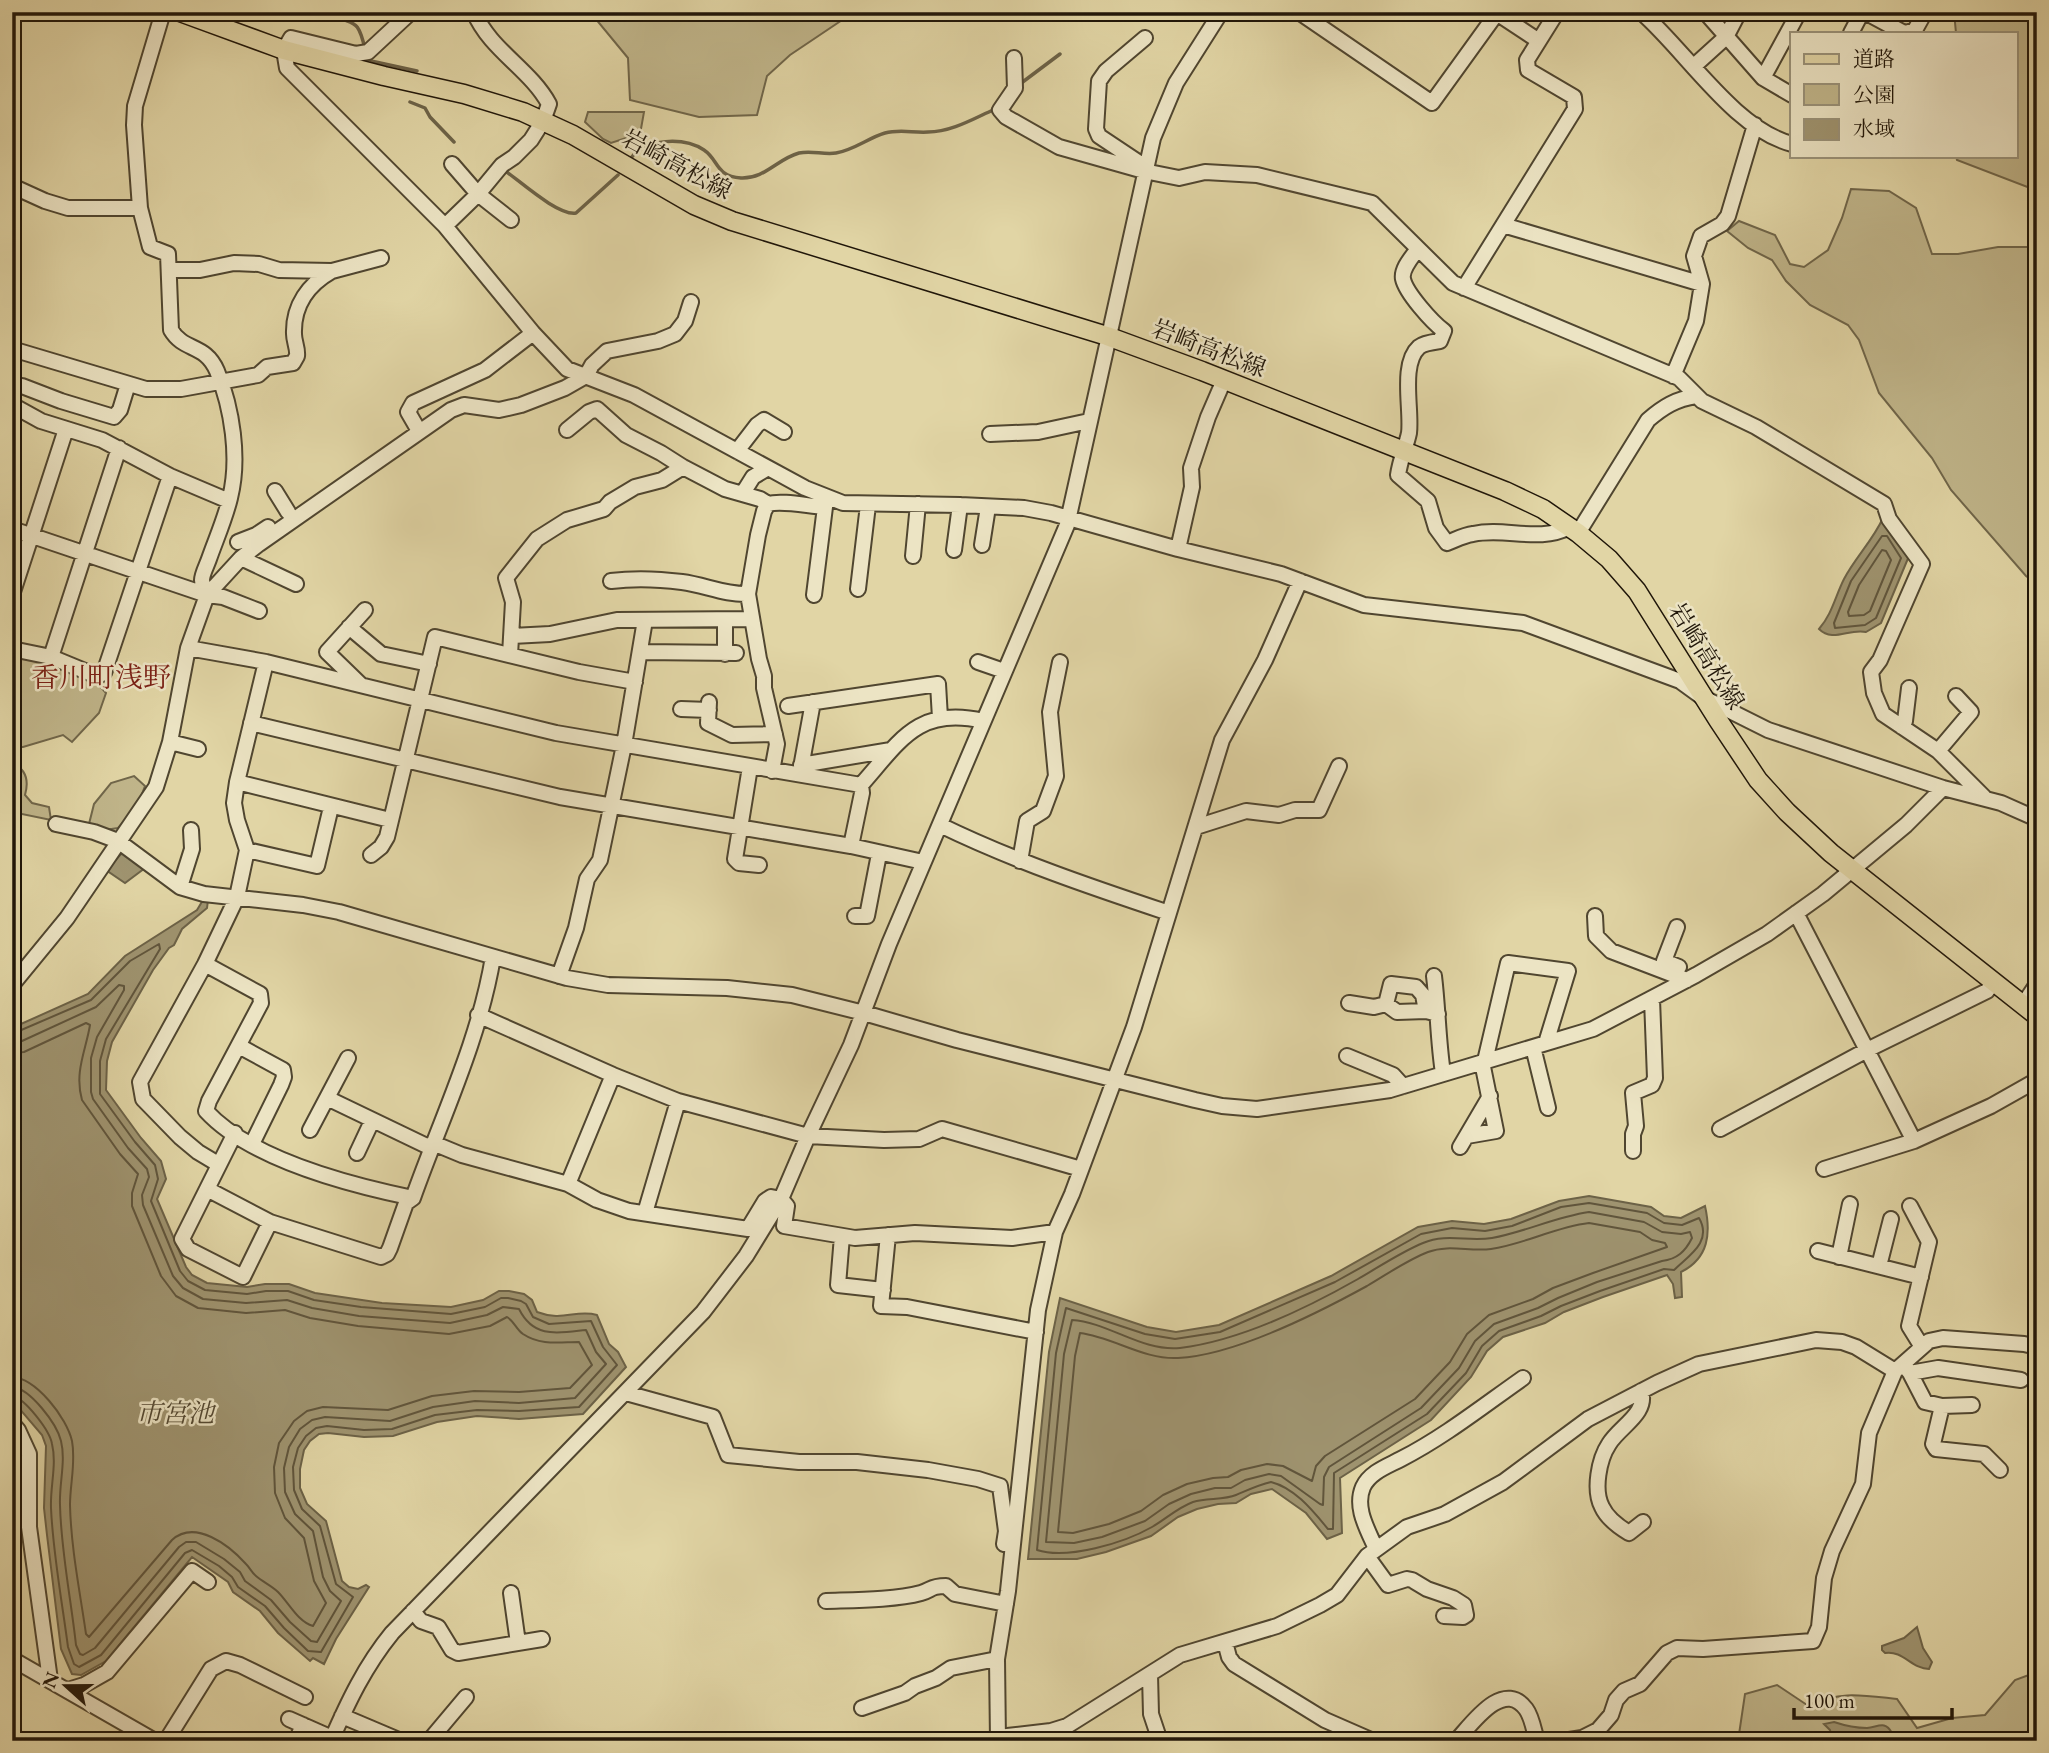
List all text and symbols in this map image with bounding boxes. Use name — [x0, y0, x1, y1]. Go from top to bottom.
legend — [1790, 32, 2018, 158]
text: 道路 — [1853, 45, 1895, 72]
text: 公園 — [1853, 81, 1895, 108]
text: 水域 — [1853, 115, 1895, 142]
street label: 岩崎高松線 — [617, 122, 737, 206]
street label: 岩崎高松線 — [1147, 312, 1271, 384]
street label: 岩崎高松線 — [1662, 597, 1752, 715]
district label: 香川町浅野 — [31, 659, 171, 695]
water label: 市宮池 — [136, 1396, 217, 1430]
north arrow — [32, 1652, 102, 1722]
text: N — [36, 1668, 65, 1692]
scale bar — [1794, 1676, 1951, 1720]
text: 100 m — [1804, 1687, 1855, 1714]

